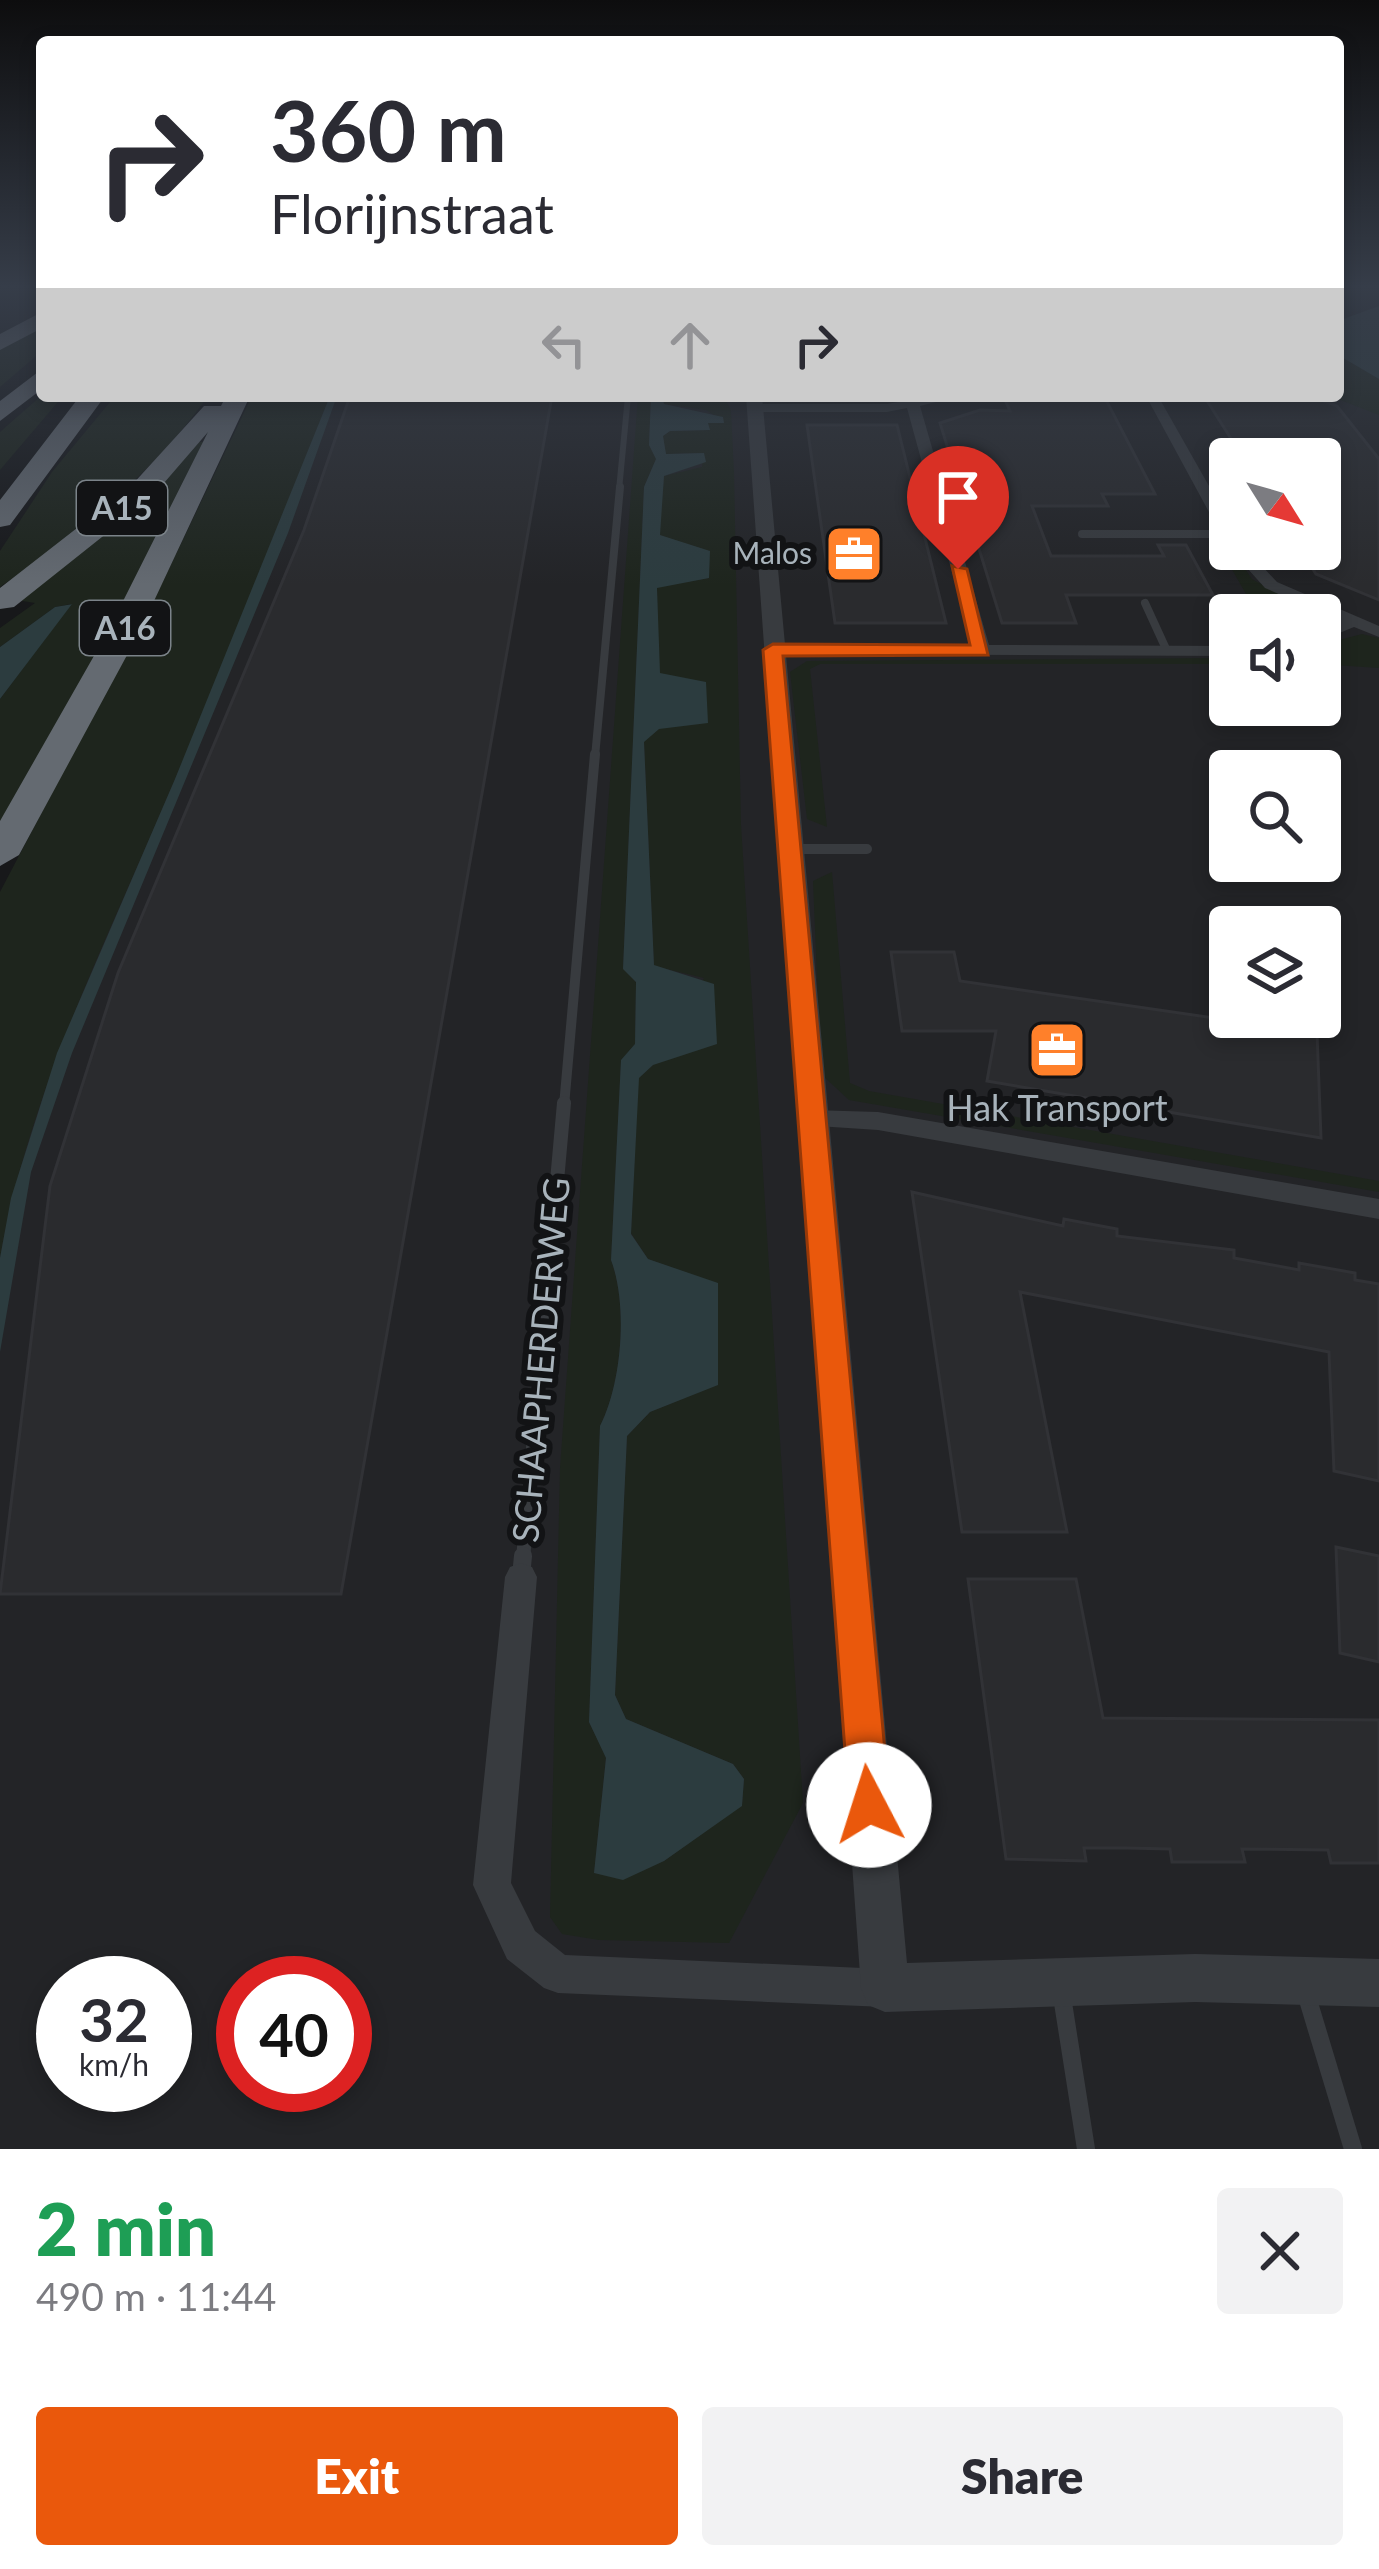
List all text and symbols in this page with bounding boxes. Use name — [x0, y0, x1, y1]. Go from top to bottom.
text: 360 m — [270, 79, 507, 180]
icon: right — [72, 84, 228, 240]
text: Florijnstraat — [270, 181, 554, 246]
icon: left — [531, 312, 597, 378]
icon: ahead — [657, 312, 723, 378]
icon: right — [783, 312, 849, 378]
north arrow — [1209, 438, 1341, 570]
map controls — [1209, 438, 1341, 1038]
pin — [907, 446, 1009, 569]
icon: arrive — [925, 464, 991, 530]
road number: A15 — [77, 481, 167, 535]
office icon: Malos — [823, 523, 885, 585]
place label: Malos — [733, 534, 812, 570]
button: sound — [1209, 594, 1341, 726]
road number: A16 — [80, 601, 170, 655]
button: search — [1209, 750, 1341, 882]
button: layers — [1209, 906, 1341, 1038]
office icon: Hak Transport — [1026, 1019, 1088, 1081]
place label: Hak Transport — [946, 1085, 1168, 1129]
street label: SCHAAPHERDERWEG — [502, 1175, 578, 1544]
position arrow — [806, 1742, 932, 1868]
speed limit sign: 40 — [216, 1956, 372, 2112]
text: 32 — [79, 1983, 149, 2055]
text: km/h — [79, 2046, 149, 2082]
text: 2 min — [36, 2185, 216, 2271]
button: close — [1217, 2188, 1343, 2314]
text: 490 m · 11:44 — [36, 2273, 276, 2319]
button: Exit — [36, 2407, 678, 2545]
button: Share — [702, 2407, 1343, 2545]

